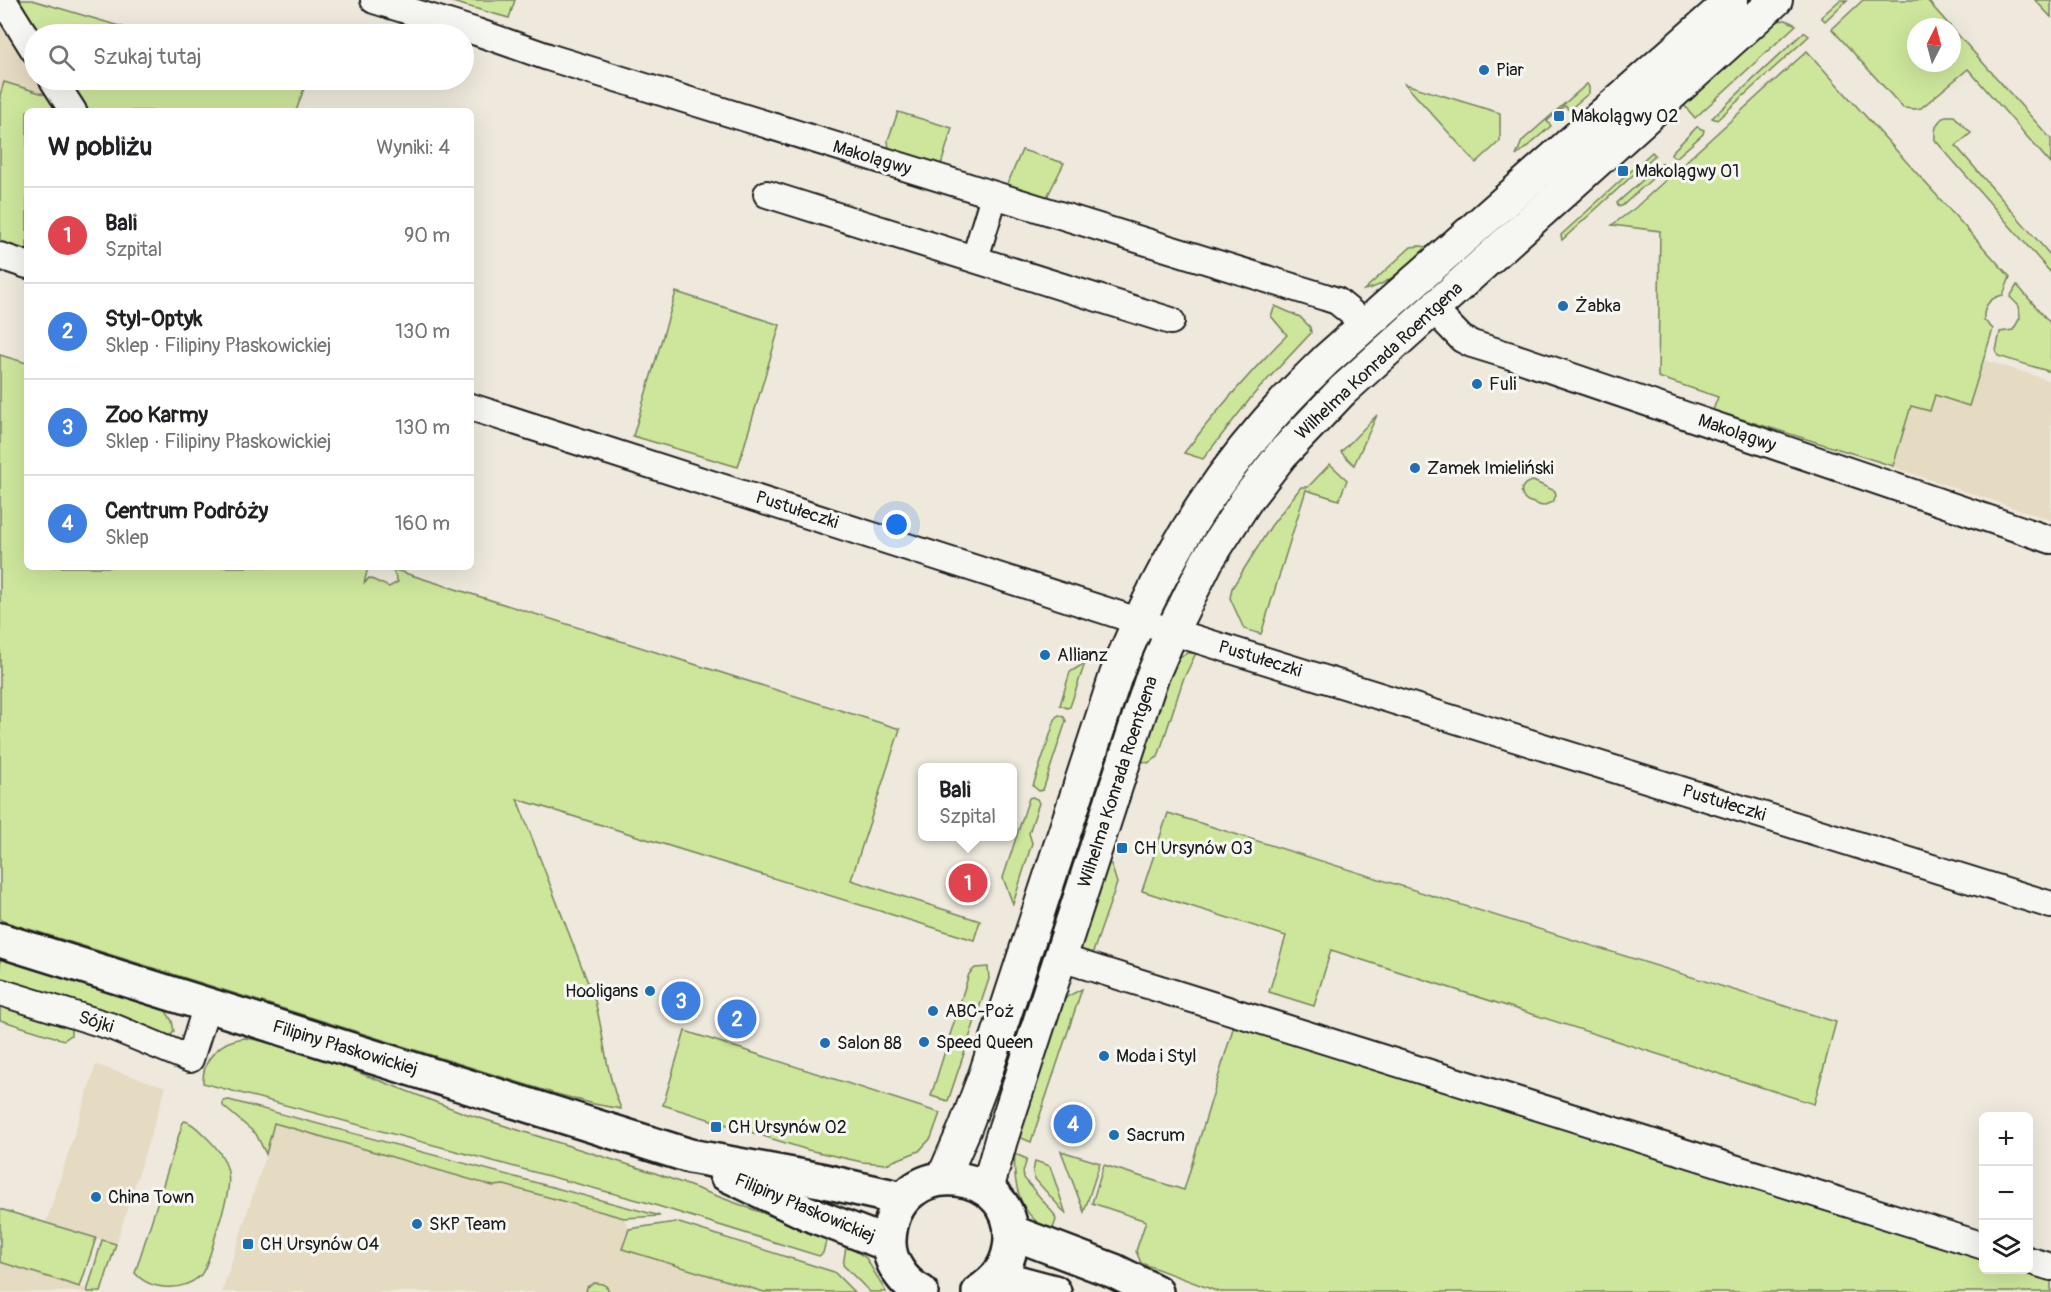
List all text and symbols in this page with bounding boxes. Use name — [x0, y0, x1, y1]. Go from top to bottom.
north arrow — [1907, 18, 1961, 72]
search box — [24, 24, 474, 90]
icon: search — [45, 41, 78, 74]
text: Szukaj tutaj — [93, 43, 202, 71]
place label: Piar — [1496, 59, 1525, 82]
marker: Piar — [1477, 63, 1491, 77]
place label: Makolągwy 02 — [1571, 105, 1678, 128]
marker: Makolągwy 02 — [1552, 109, 1566, 123]
text: W pobliżu — [48, 131, 152, 163]
text: Wyniki: 4 — [376, 135, 450, 160]
street label: Makolągwy — [830, 135, 914, 181]
place label: Makolągwy 01 — [1635, 160, 1739, 183]
marker: Makolągwy 01 — [1616, 164, 1630, 178]
text: Bali — [105, 209, 137, 237]
text: 1 — [64, 223, 71, 248]
text: 90 m — [404, 223, 450, 248]
text: Szpital — [105, 237, 162, 262]
street label: Wilhelma Konrada Roentgena — [1290, 277, 1468, 445]
place label: Żabka — [1575, 295, 1621, 318]
marker: Żabka — [1556, 299, 1570, 313]
text: Styl-Optyk — [105, 305, 202, 333]
text: 2 — [62, 319, 73, 344]
text: 130 m — [395, 319, 450, 344]
text: Sklep · Filipiny Płaskowickiej — [105, 333, 331, 358]
place label: Fuli — [1489, 373, 1516, 396]
marker: Fuli — [1470, 377, 1484, 391]
text: Zoo Karmy — [105, 401, 208, 429]
street label: Makolągwy — [1695, 409, 1779, 457]
text: 3 — [62, 415, 73, 440]
text: 130 m — [395, 415, 450, 440]
text: Sklep · Filipiny Płaskowickiej — [105, 429, 331, 454]
place label: Zamek Imieliński — [1427, 457, 1554, 480]
marker: Zamek Imieliński — [1408, 461, 1422, 475]
street label: Pustułeczki — [753, 486, 841, 534]
text: Centrum Podróży — [105, 497, 268, 525]
your location — [882, 510, 911, 539]
text: 4 — [62, 511, 73, 536]
text: 160 m — [395, 511, 450, 536]
text: Sklep — [105, 525, 149, 550]
street label: Pustułeczki — [1216, 635, 1304, 683]
place label: Allianz — [1057, 644, 1108, 667]
marker: Allianz — [1038, 648, 1052, 662]
street label: Wilhelma Konrada Roentgena — [1073, 673, 1163, 891]
popup — [918, 763, 1017, 841]
text: Bali — [939, 776, 971, 804]
street label: Pustułeczki — [1680, 779, 1768, 827]
text: Szpital — [939, 804, 996, 829]
place label: CH Ursynów 03 — [1134, 837, 1253, 860]
marker: CH Ursynów 03 — [1115, 841, 1129, 855]
pin: 1 — [948, 860, 988, 906]
pin: 3 — [662, 978, 700, 1024]
place label: Hooligans — [565, 980, 638, 1003]
marker: Hooligans — [643, 984, 657, 998]
pin: 2 — [718, 996, 756, 1042]
place label: ABC-Poż — [945, 1000, 1014, 1023]
marker: ABC-Poż — [926, 1004, 940, 1018]
street label: Sójki — [76, 1006, 116, 1038]
street label: Filipiny Płaskowickiej — [270, 1015, 420, 1081]
place label: Speed Queen — [936, 1031, 1033, 1054]
place label: Salon 88 — [837, 1032, 902, 1055]
marker: Speed Queen — [917, 1035, 931, 1049]
marker: Salon 88 — [818, 1036, 832, 1050]
place label: Moda i Styl — [1116, 1045, 1197, 1068]
marker: Moda i Styl — [1097, 1049, 1111, 1063]
pin: 4 — [1054, 1102, 1092, 1146]
map controls — [1979, 1112, 2033, 1274]
button: + — [1979, 1112, 2033, 1166]
place label: CH Ursynów 02 — [728, 1116, 847, 1139]
marker: CH Ursynów 02 — [709, 1120, 723, 1134]
place label: Sacrum — [1126, 1124, 1185, 1147]
marker: Sacrum — [1107, 1128, 1121, 1142]
button: − — [1979, 1166, 2033, 1220]
street label: Filipiny Płaskowickiej — [731, 1168, 879, 1248]
place label: China Town — [108, 1186, 194, 1209]
marker: China Town — [89, 1190, 103, 1204]
place label: SKP Team — [429, 1213, 506, 1236]
marker: SKP Team — [410, 1217, 424, 1231]
button: layers — [1979, 1220, 2033, 1274]
place label: CH Ursynów 04 — [260, 1233, 380, 1256]
marker: CH Ursynów 04 — [241, 1237, 255, 1251]

